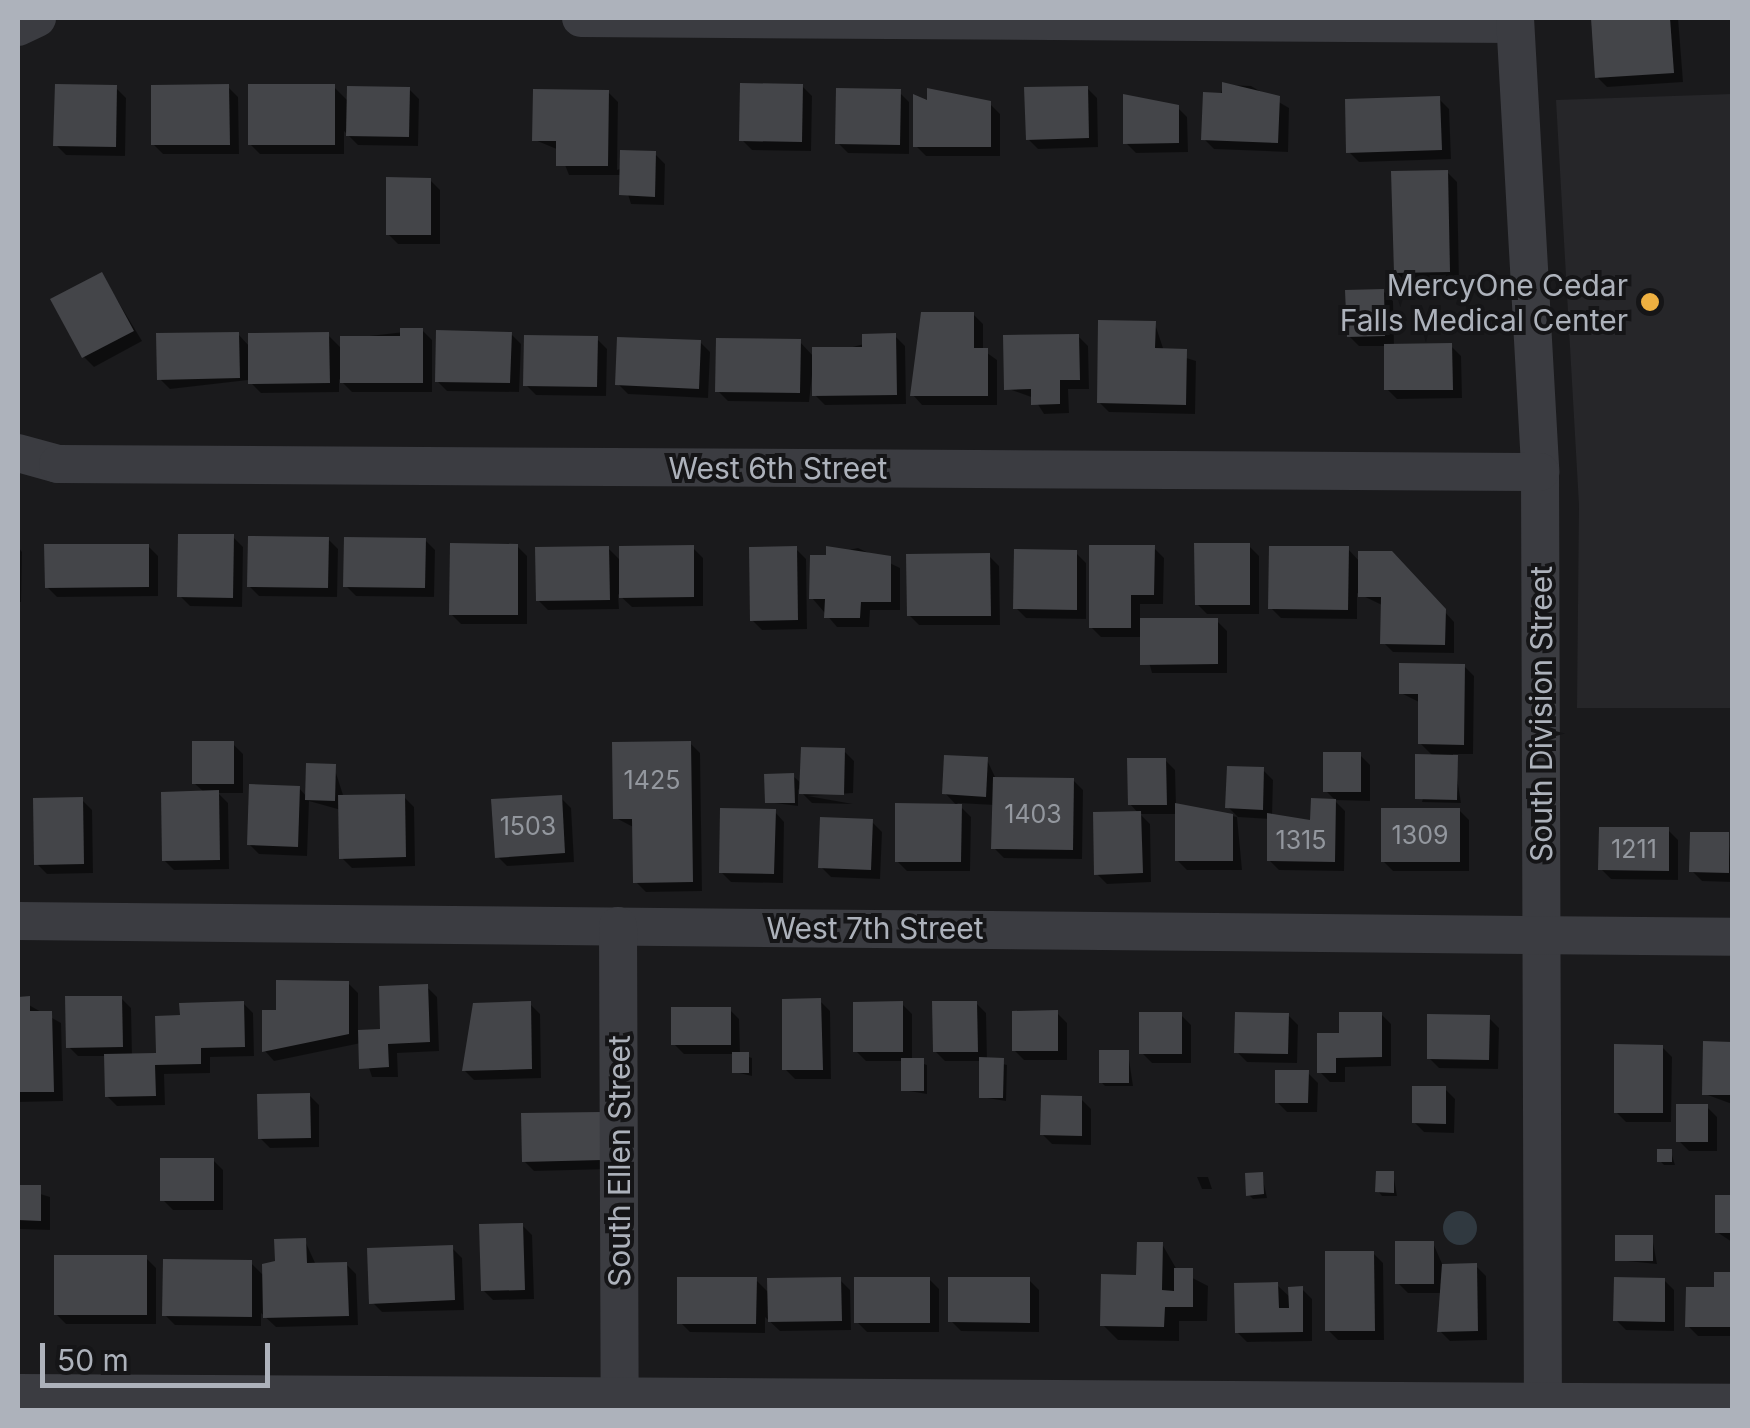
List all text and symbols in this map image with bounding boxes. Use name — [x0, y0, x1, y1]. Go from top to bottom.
place label: MercyOne Cedar Falls Medical Center — [1340, 267, 1628, 338]
marker: MercyOne Cedar Falls Medical Center — [1637, 289, 1663, 315]
street label: West 6th Street — [669, 450, 887, 486]
street label: South Division Street — [1523, 566, 1559, 862]
house number: 1425 — [624, 765, 680, 795]
house number: 1403 — [1004, 799, 1062, 829]
house number: 1503 — [500, 811, 556, 841]
house number: 1309 — [1392, 820, 1448, 850]
house number: 1315 — [1276, 825, 1326, 855]
house number: 1211 — [1611, 834, 1657, 864]
street label: West 7th Street — [766, 910, 984, 946]
street label: South Ellen Street — [601, 1035, 637, 1287]
scale bar — [45, 1323, 275, 1385]
text: 50 m — [57, 1342, 129, 1378]

